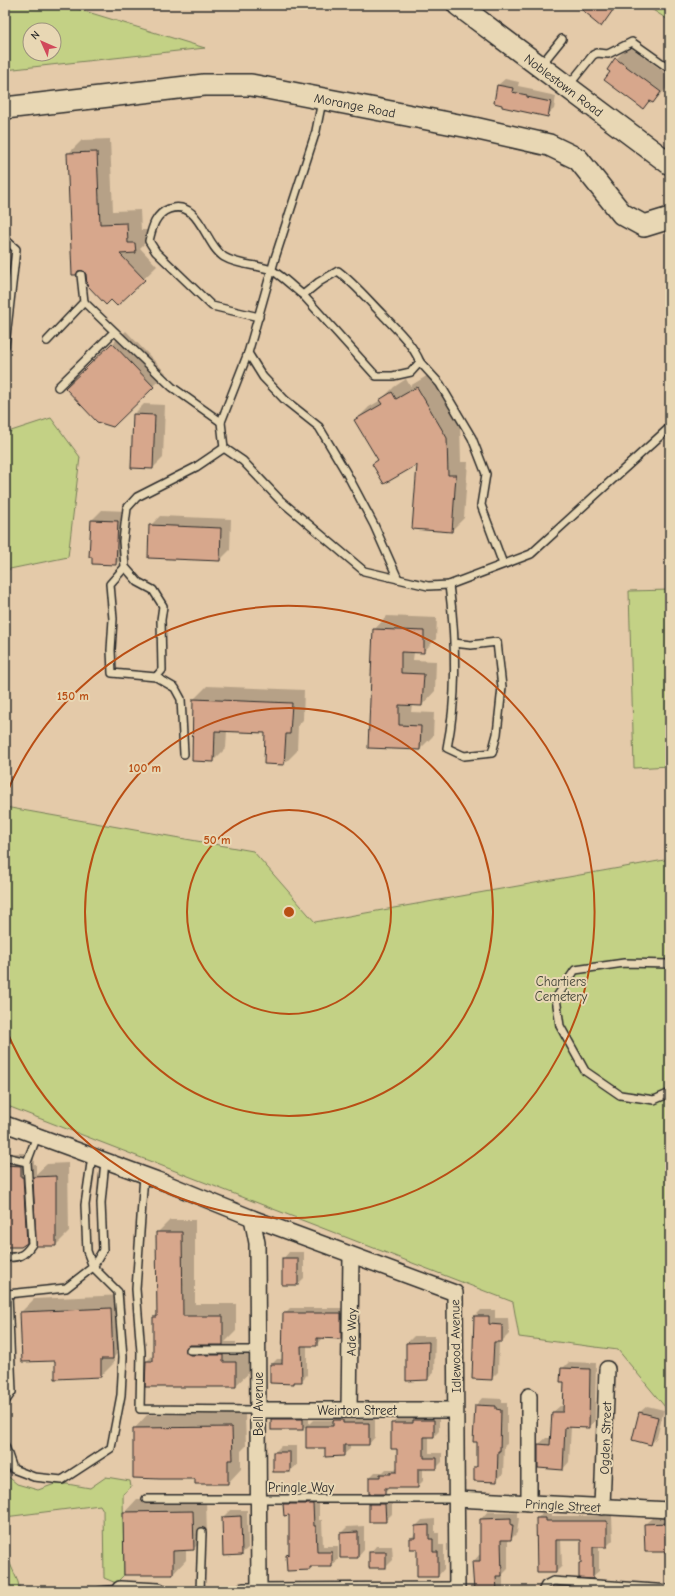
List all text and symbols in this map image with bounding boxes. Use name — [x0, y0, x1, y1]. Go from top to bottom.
north arrow — [22, 22, 62, 62]
text: N — [28, 28, 42, 42]
street label: Noblestown Road — [521, 51, 606, 120]
street label: Morange Road — [313, 90, 397, 121]
text: 150 m — [57, 689, 89, 703]
text: 100 m — [129, 761, 161, 775]
text: 50 m — [203, 833, 231, 847]
centre of rings — [282, 905, 296, 919]
park label: Chartiers Cemetery — [535, 974, 587, 1004]
street label: Idlewood Avenue — [447, 1299, 464, 1393]
street label: Ade Way — [344, 1308, 359, 1356]
street label: Bell Avenue — [251, 1371, 266, 1436]
street label: Ogden Street — [597, 1400, 614, 1475]
street label: Weirton Street — [317, 1403, 398, 1418]
street label: Pringle Way — [268, 1480, 334, 1495]
street label: Pringle Street — [525, 1496, 602, 1515]

